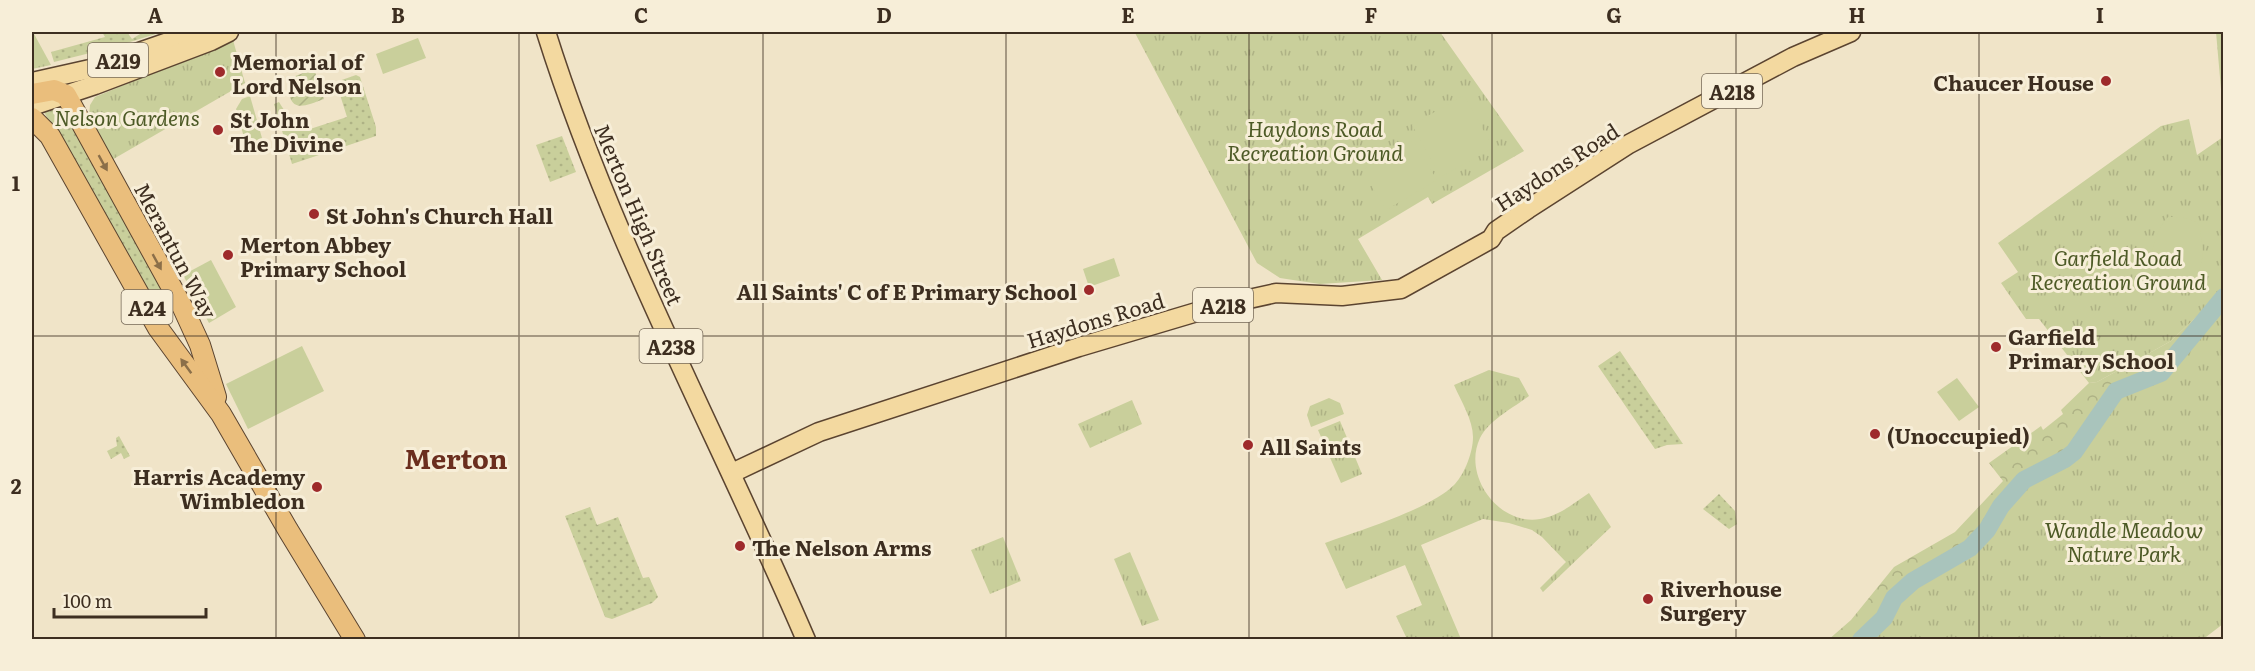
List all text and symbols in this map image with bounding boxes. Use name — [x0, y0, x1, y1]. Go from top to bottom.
text: A — [147, 0, 163, 29]
text: B — [391, 0, 405, 29]
text: C — [634, 0, 648, 29]
text: D — [876, 0, 892, 29]
text: E — [1121, 0, 1135, 29]
text: F — [1365, 0, 1378, 29]
text: G — [1606, 0, 1622, 29]
text: H — [1849, 0, 1865, 29]
text: I — [2096, 0, 2104, 29]
road number: A219 — [88, 43, 148, 77]
place label: Memorial of Lord Nelson — [232, 45, 365, 100]
marker: Memorial of Lord Nelson — [213, 65, 227, 79]
place label: Chaucer House — [1933, 66, 2094, 97]
road number: A218 — [1702, 74, 1762, 108]
marker: Chaucer House — [2099, 74, 2113, 88]
park label: Nelson Gardens — [54, 101, 200, 132]
place label: St John The Divine — [230, 103, 343, 158]
park label: Haydons Road Recreation Ground — [1227, 112, 1403, 167]
street label: Haydons Road — [1488, 114, 1624, 218]
street label: Merton High Street — [588, 119, 692, 310]
marker: St John The Divine — [211, 123, 225, 137]
one-way arrow — [98, 155, 108, 172]
text: 1 — [12, 167, 20, 197]
street label: Merantun Way — [128, 176, 226, 324]
place label: St John's Church Hall — [326, 199, 554, 230]
marker: St John's Church Hall — [307, 207, 321, 221]
place label: Merton Abbey Primary School — [240, 228, 407, 283]
park label: Garfield Road Recreation Ground — [2030, 241, 2206, 296]
marker: Merton Abbey Primary School — [221, 248, 235, 262]
one-way arrow — [152, 253, 162, 270]
place label: All Saints' C of E Primary School — [736, 275, 1077, 306]
street label: Haydons Road — [1022, 283, 1168, 355]
marker: All Saints' C of E Primary School — [1082, 283, 1096, 297]
road number: A218 — [1193, 288, 1253, 322]
road number: A24 — [122, 290, 172, 324]
place label: Garfield Primary School — [2008, 320, 2175, 375]
road number: A238 — [640, 329, 702, 363]
marker: Garfield Primary School — [1989, 340, 2003, 354]
one-way arrow — [181, 359, 193, 374]
place label: (Unoccupied) — [1887, 419, 2030, 450]
marker: (Unoccupied) — [1868, 427, 1882, 441]
place label: All Saints — [1260, 430, 1361, 461]
district label: Merton — [405, 437, 508, 477]
marker: All Saints — [1241, 438, 1255, 452]
place label: Harris Academy Wimbledon — [133, 460, 305, 515]
text: 2 — [11, 470, 22, 500]
marker: Harris Academy Wimbledon — [310, 480, 324, 494]
park label: Wandle Meadow Nature Park — [2045, 513, 2203, 568]
place label: The Nelson Arms — [752, 531, 931, 562]
marker: The Nelson Arms — [733, 539, 747, 553]
place label: Riverhouse Surgery — [1660, 572, 1782, 627]
scale bar — [54, 581, 206, 619]
text: 100 m — [63, 587, 112, 614]
marker: Riverhouse Surgery — [1641, 592, 1655, 606]

